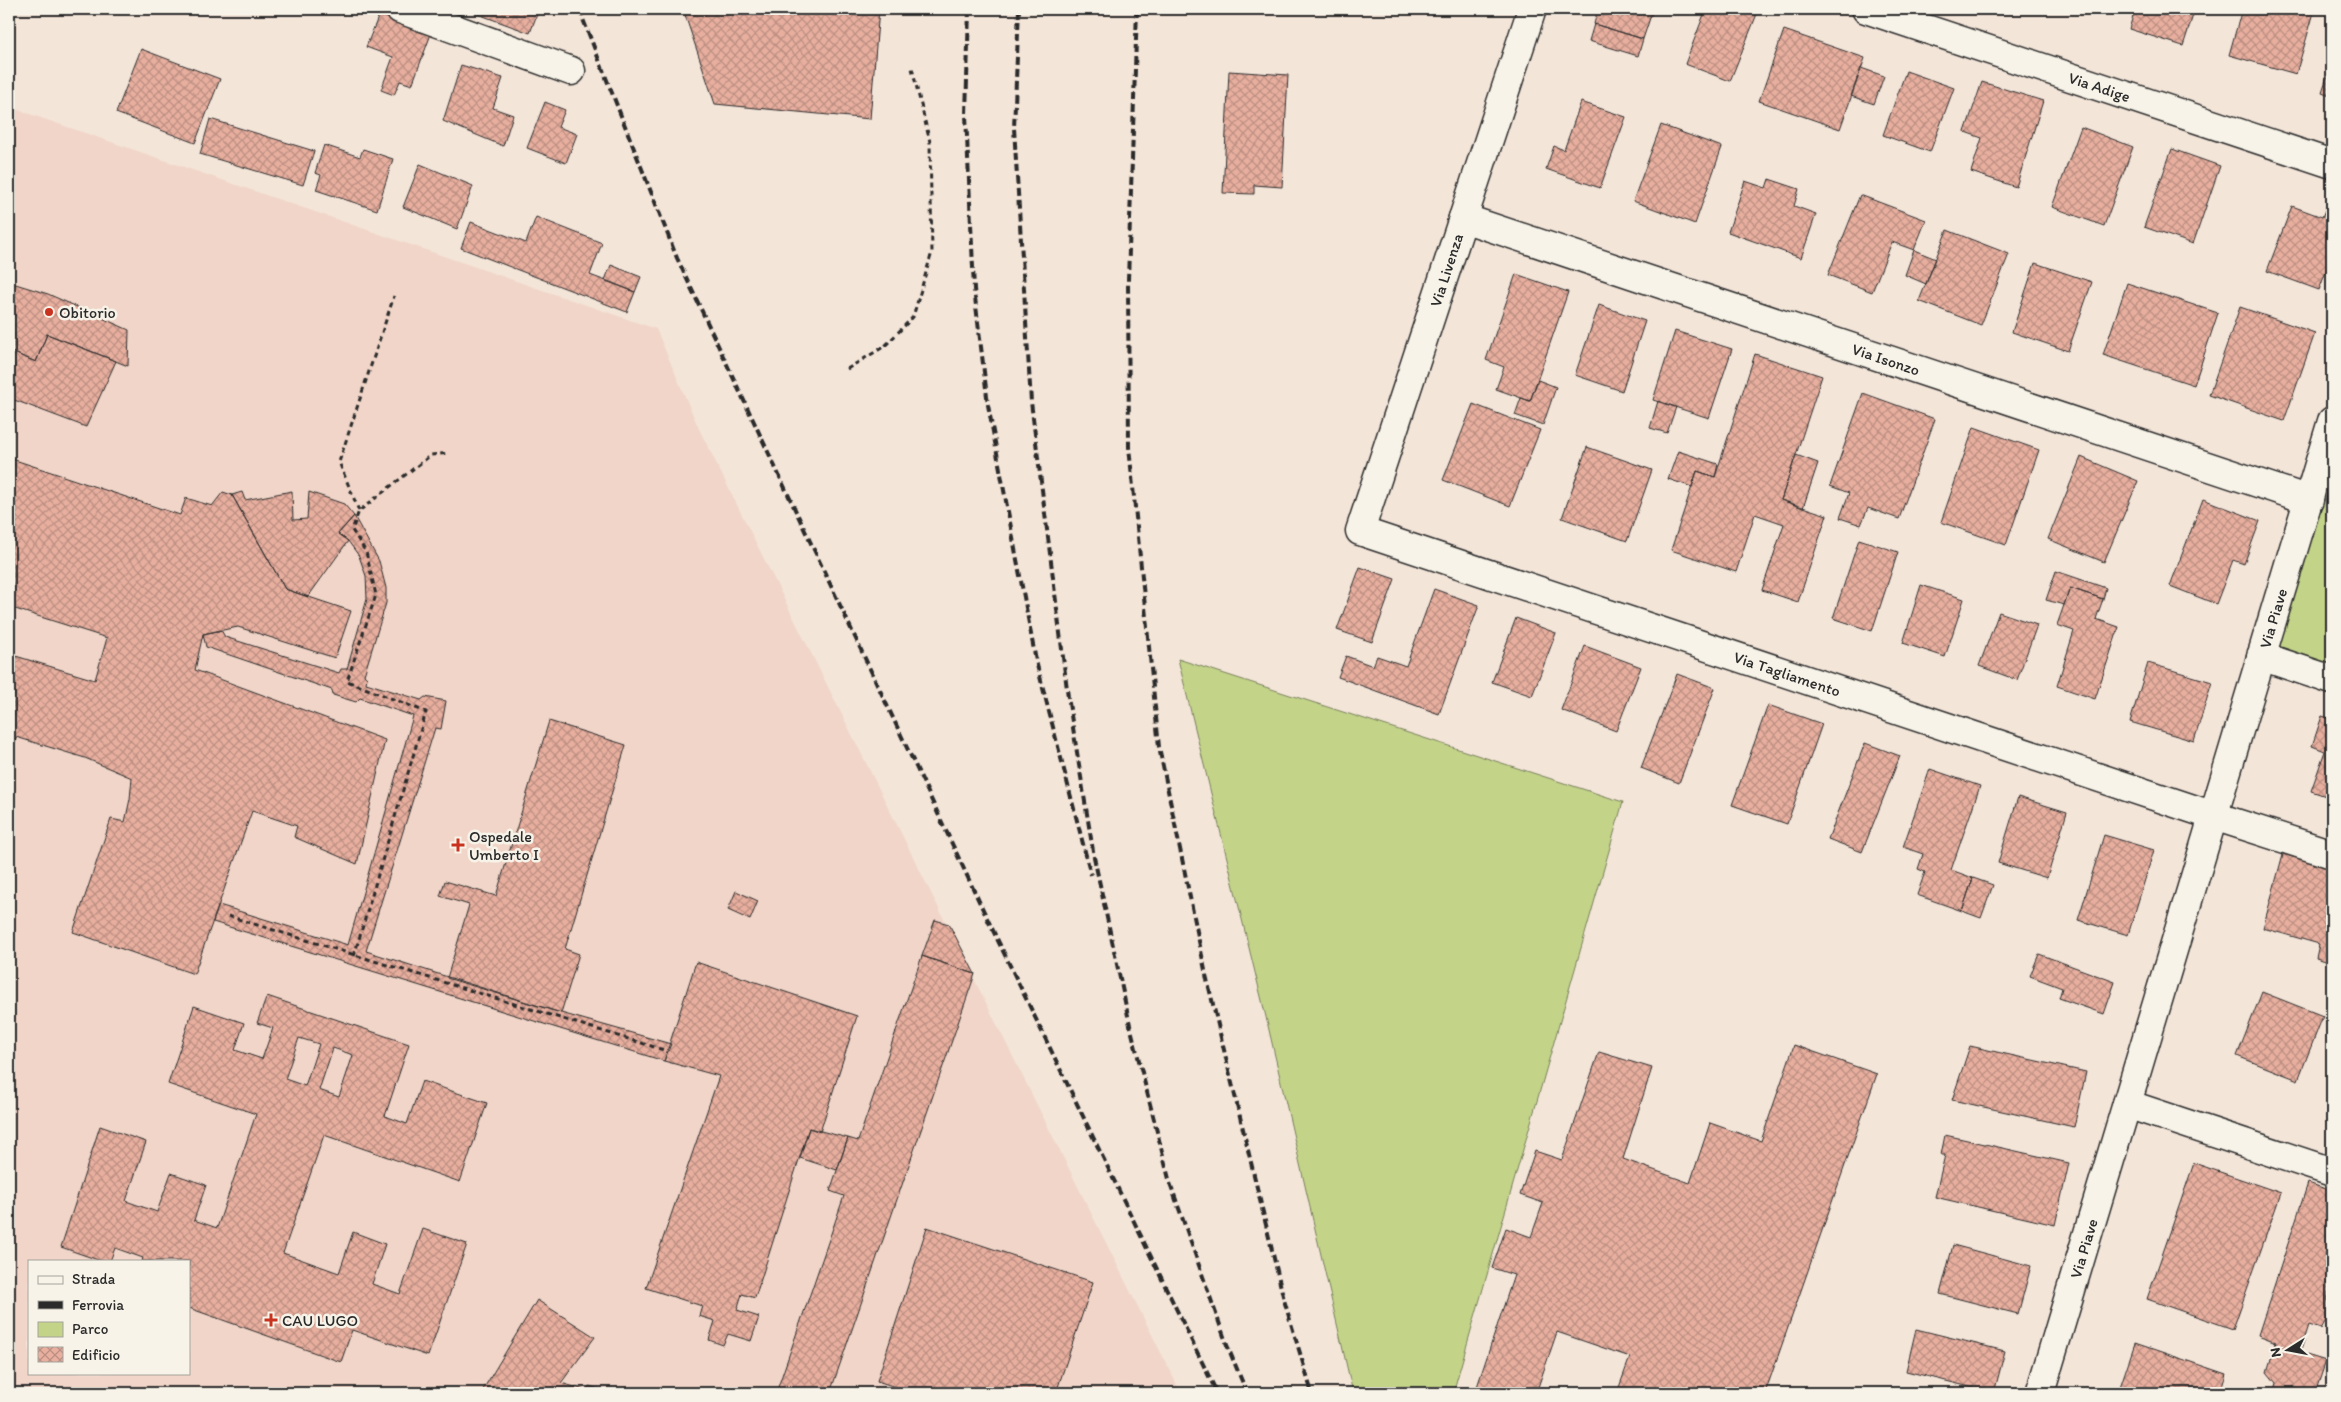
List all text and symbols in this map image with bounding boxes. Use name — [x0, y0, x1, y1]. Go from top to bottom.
street label: Via Adige — [2066, 68, 2133, 106]
street label: Via Livenza — [1426, 231, 1467, 309]
place label: Obitorio — [59, 303, 116, 322]
marker: Obitorio — [43, 306, 55, 318]
street label: Via Isonzo — [1850, 339, 1922, 380]
street label: Via Piave — [2255, 586, 2291, 651]
street label: Via Tagliamento — [1731, 647, 1843, 701]
place label: Ospedale Umberto I — [469, 827, 539, 864]
marker: Ospedale Umberto I — [451, 838, 465, 852]
street label: Via Piave — [2066, 1216, 2102, 1281]
legend — [28, 1260, 190, 1374]
text: Strada — [72, 1270, 116, 1288]
text: Ferrovia — [72, 1296, 124, 1314]
place label: CAU LUGO — [282, 1311, 358, 1330]
marker: CAU LUGO — [264, 1313, 278, 1327]
text: Parco — [72, 1320, 108, 1338]
north arrow — [2264, 1324, 2314, 1374]
text: Edificio — [72, 1346, 120, 1364]
text: N — [2266, 1346, 2285, 1359]

